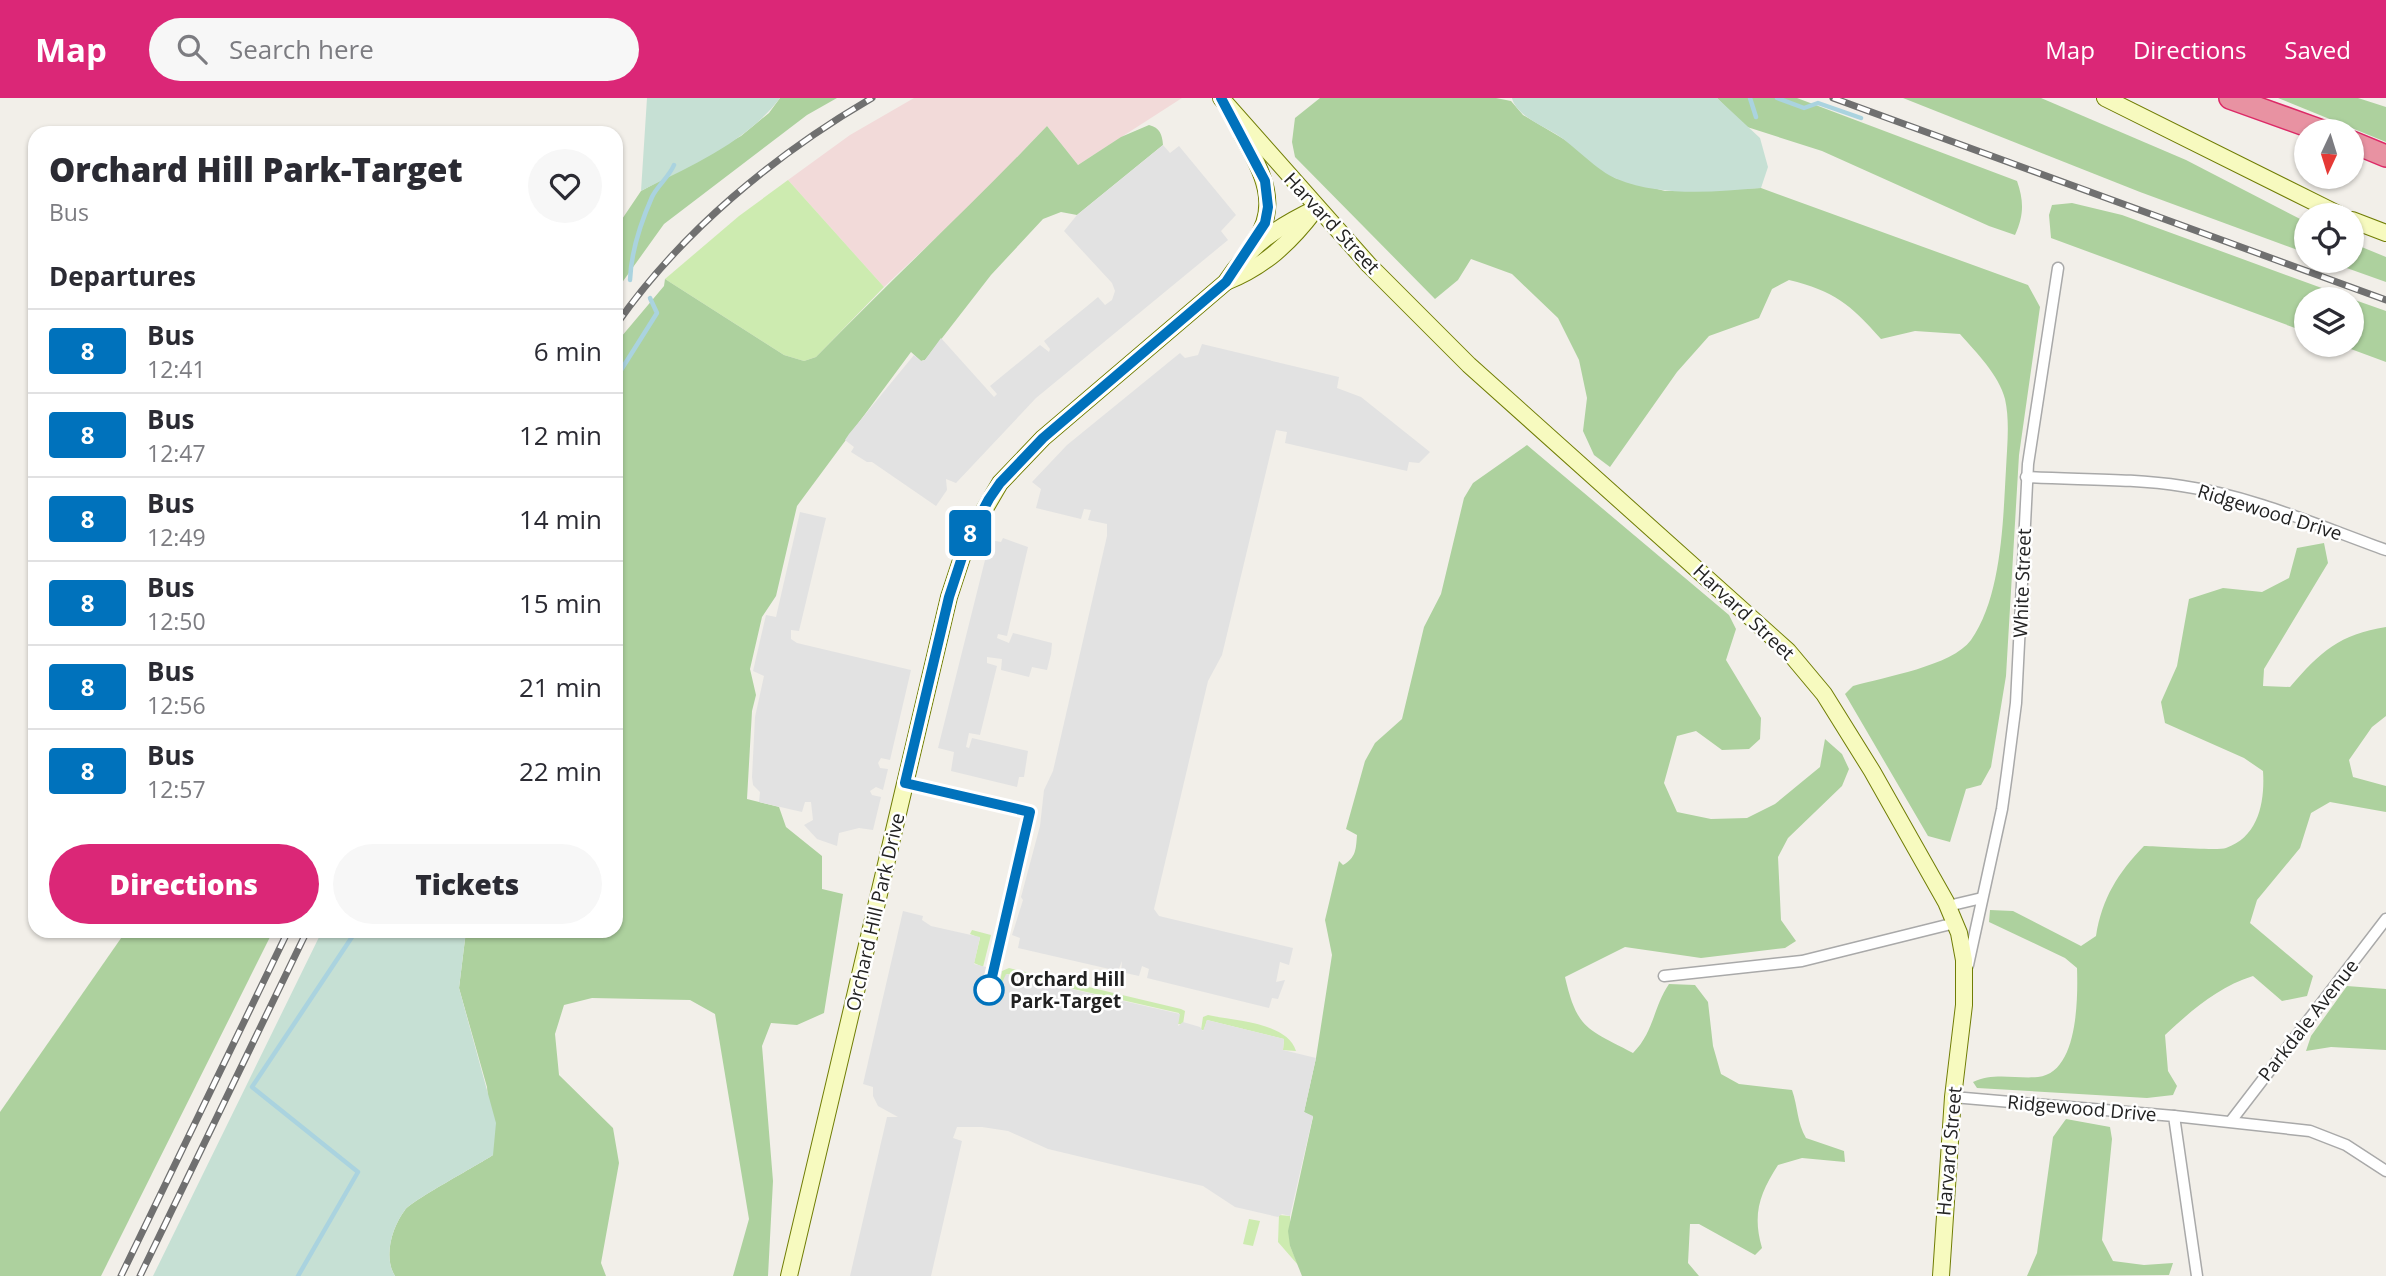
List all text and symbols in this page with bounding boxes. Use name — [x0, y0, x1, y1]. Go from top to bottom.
search box — [149, 18, 639, 81]
text: Map — [35, 27, 107, 72]
icon: search — [173, 30, 211, 68]
text: Search here — [229, 31, 374, 67]
text: Map — [2045, 33, 2095, 66]
text: Directions — [2133, 33, 2246, 66]
text: Saved — [2284, 33, 2351, 66]
north arrow — [2294, 119, 2364, 189]
map controls — [2294, 119, 2364, 357]
text: Orchard Hill Park-Target — [49, 147, 463, 192]
button: heart — [528, 149, 602, 223]
street label: Harvard Street — [1278, 167, 1386, 279]
text: Bus — [49, 196, 89, 228]
button: locate — [2294, 203, 2364, 273]
text: Departures — [49, 258, 196, 294]
button: layers — [2294, 287, 2364, 357]
text: Bus — [147, 317, 194, 353]
text: 6 min — [534, 333, 602, 369]
text: 8 — [81, 334, 94, 367]
text: 12:41 — [147, 353, 206, 385]
text: Bus — [147, 401, 194, 437]
text: 12 min — [519, 417, 602, 453]
text: 8 — [81, 418, 94, 451]
text: 12:47 — [147, 437, 206, 469]
street label: Ridgewood Drive — [2195, 478, 2345, 546]
text: Bus — [147, 485, 194, 521]
text: 14 min — [519, 501, 602, 537]
text: 8 — [81, 502, 94, 535]
line badge: 8 — [947, 510, 993, 556]
text: 8 — [963, 516, 977, 549]
text: 12:49 — [147, 521, 206, 553]
street label: White Street — [2007, 528, 2037, 638]
street label: Harvard Street — [1688, 558, 1800, 666]
text: Bus — [147, 569, 194, 605]
text: 15 min — [519, 585, 602, 621]
text: 8 — [81, 586, 94, 619]
text: 12:50 — [147, 605, 206, 637]
text: Bus — [147, 653, 194, 689]
text: 21 min — [519, 669, 602, 705]
text: 8 — [81, 670, 94, 703]
text: 12:56 — [147, 689, 206, 721]
text: Bus — [147, 737, 194, 773]
text: 22 min — [519, 753, 602, 789]
text: 8 — [81, 754, 94, 787]
text: 12:57 — [147, 773, 206, 805]
street label: Orchard Hill Park Drive — [840, 810, 910, 1014]
button: Directions — [49, 844, 319, 924]
button: Tickets — [333, 844, 602, 924]
street label: Parkdale Avenue — [2252, 953, 2364, 1087]
place label: Orchard Hill Park-Target — [1010, 966, 1125, 1014]
marker: Orchard Hill Park-Target — [974, 975, 1004, 1005]
street label: Harvard Street — [1930, 1085, 1968, 1217]
street label: Ridgewood Drive — [2006, 1089, 2158, 1127]

